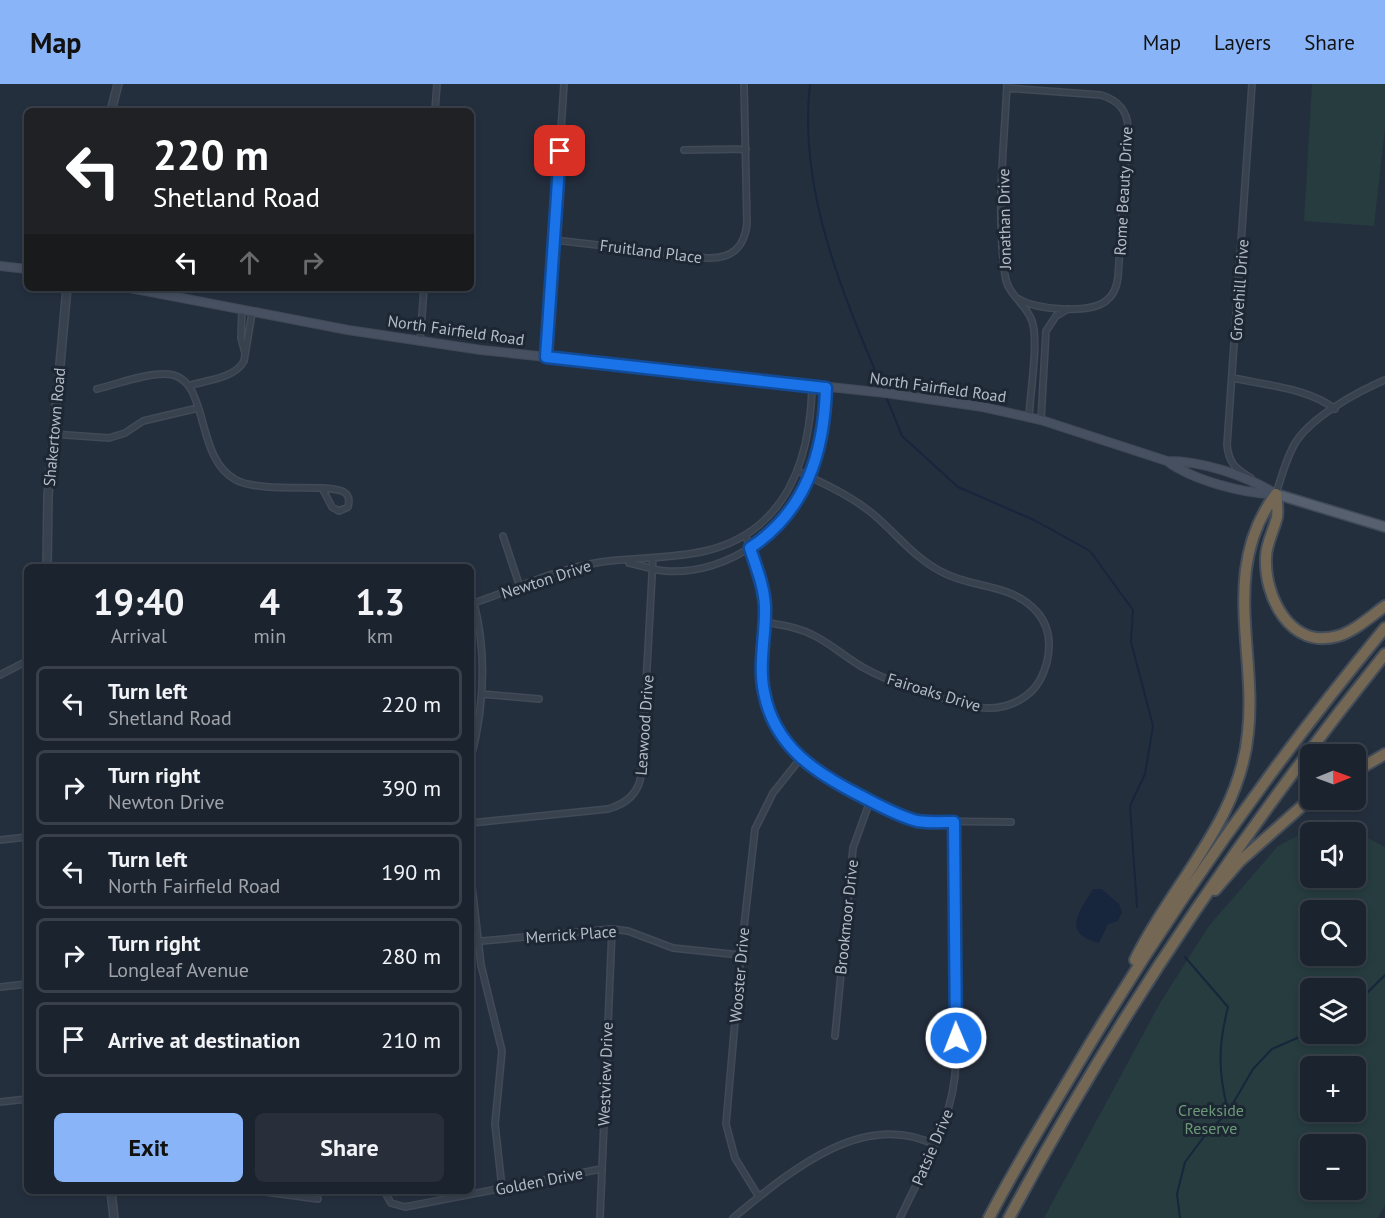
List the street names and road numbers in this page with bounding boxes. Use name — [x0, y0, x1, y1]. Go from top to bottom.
street label: Rome Beauty Drive — [1110, 126, 1136, 256]
street label: Jonathan Drive — [993, 168, 1015, 271]
street label: Fruitland Place — [599, 235, 703, 267]
street label: Grovehill Drive — [1225, 239, 1253, 341]
street label: North Fairfield Road — [386, 311, 526, 349]
street label: Shakertown Road — [39, 367, 69, 487]
street label: North Fairfield Road — [868, 368, 1008, 406]
street label: Newton Drive — [499, 555, 593, 603]
street label: Fairoaks Drive — [885, 668, 983, 716]
street label: Leawood Drive — [631, 674, 657, 776]
street label: Brookmoor Drive — [830, 859, 862, 975]
street label: Merrick Place — [525, 921, 617, 947]
street label: Wooster Drive — [725, 927, 753, 1023]
street label: Westview Drive — [593, 1022, 617, 1126]
street label: Patsie Drive — [907, 1106, 957, 1188]
street label: Golden Drive — [494, 1163, 584, 1199]

